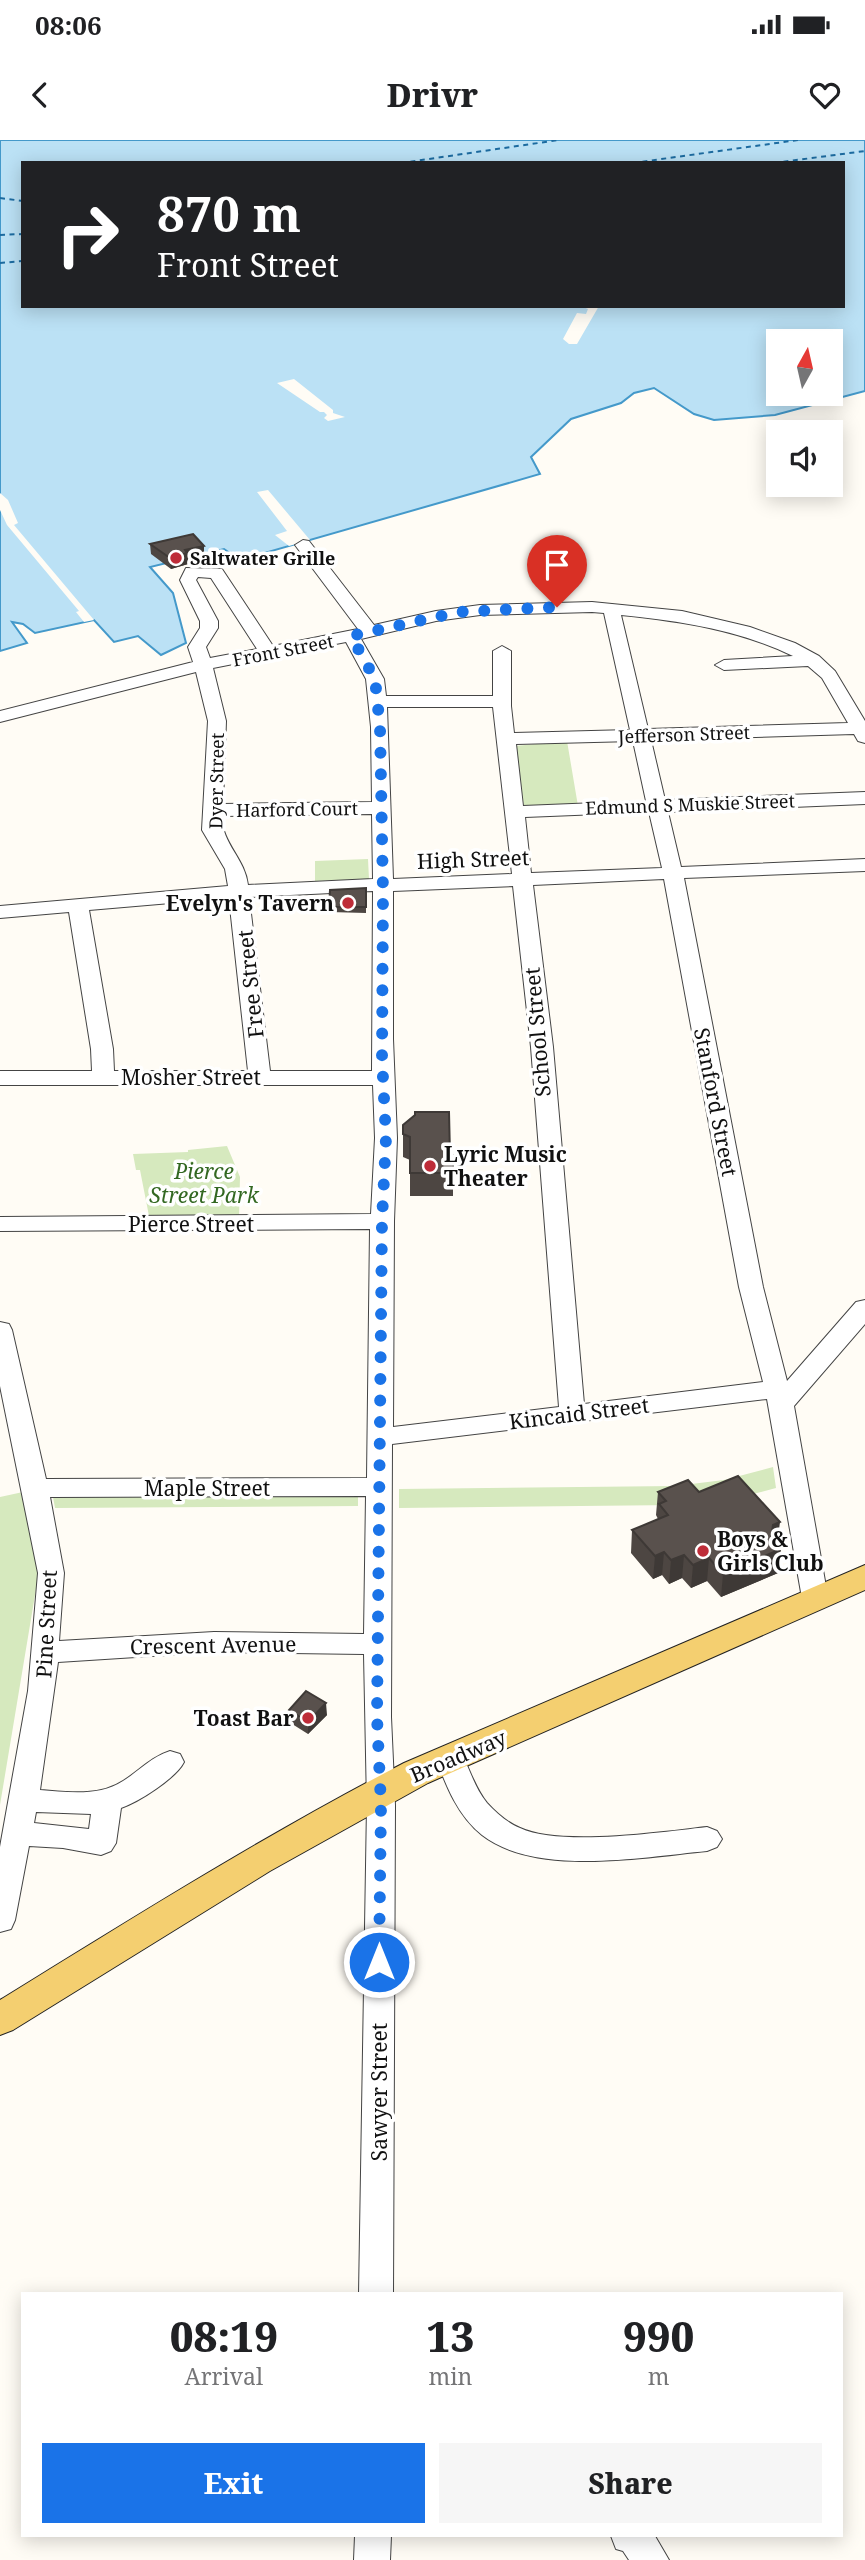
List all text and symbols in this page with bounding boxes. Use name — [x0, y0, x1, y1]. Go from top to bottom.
text: 08:06 — [35, 7, 102, 43]
text: Drivr — [387, 73, 478, 116]
icon: back — [21, 76, 59, 114]
icon: heart — [806, 76, 844, 114]
text: 870 m — [157, 180, 301, 246]
icon: right — [42, 189, 133, 280]
text: Front Street — [157, 243, 339, 286]
north arrow — [766, 329, 844, 406]
map controls — [766, 329, 843, 497]
button: sound — [766, 420, 843, 497]
pin — [527, 535, 587, 607]
place label: Saltwater Grille — [190, 546, 335, 570]
icon: arrive — [538, 546, 576, 584]
marker: Saltwater Grille — [168, 550, 184, 566]
street label: Front Street — [230, 628, 336, 672]
street label: Jefferson Street — [617, 720, 750, 748]
street label: Dyer Street — [203, 733, 229, 829]
street label: Edmund S Muskie Street — [585, 788, 795, 820]
street label: Harford Court — [236, 796, 358, 822]
street label: High Street — [417, 843, 529, 875]
place label: Evelyn's Tavern — [166, 889, 334, 917]
marker: Evelyn's Tavern — [340, 895, 356, 911]
street label: Free Street — [230, 928, 270, 1040]
street label: School Street — [517, 966, 557, 1098]
street label: Stanford Street — [688, 1025, 744, 1179]
street label: Mosher Street — [121, 1063, 261, 1091]
place label: Lyric Music Theater — [444, 1140, 567, 1192]
park label: Pierce Street Park — [149, 1157, 260, 1209]
marker: Lyric Music Theater — [422, 1158, 438, 1174]
street label: Pierce Street — [128, 1210, 254, 1238]
street label: Kincaid Street — [507, 1391, 651, 1435]
street label: Maple Street — [144, 1474, 270, 1502]
place label: Boys & Girls Club — [717, 1525, 824, 1577]
marker: Boys & Girls Club — [695, 1543, 711, 1559]
street label: Pine Street — [29, 1569, 63, 1679]
street label: Crescent Avenue — [130, 1630, 296, 1660]
place label: Toast Bar — [194, 1704, 294, 1732]
marker: Toast Bar — [300, 1710, 316, 1726]
street label: Broadway — [406, 1723, 510, 1789]
position arrow — [342, 1925, 416, 1999]
street label: Sawyer Street — [365, 2023, 393, 2161]
text: 08:19 — [170, 2307, 278, 2364]
text: 13 — [427, 2307, 474, 2364]
text: 990 — [623, 2307, 694, 2364]
text: Arrival — [184, 2360, 263, 2392]
text: min — [428, 2360, 472, 2392]
text: m — [648, 2360, 669, 2392]
button: Exit — [42, 2443, 425, 2523]
button: Share — [439, 2443, 822, 2523]

